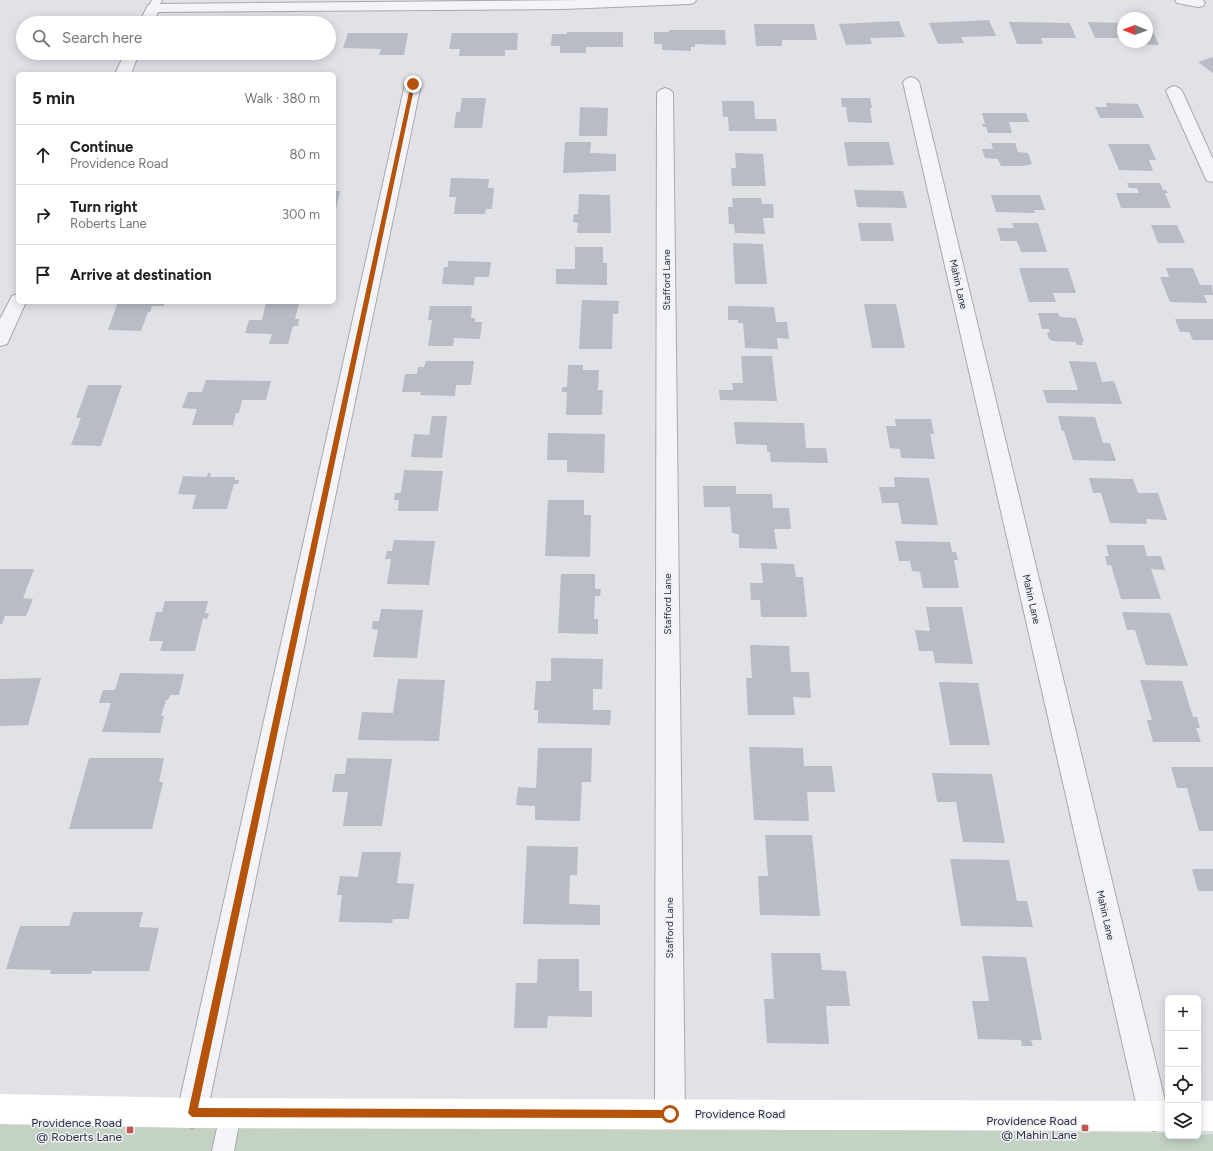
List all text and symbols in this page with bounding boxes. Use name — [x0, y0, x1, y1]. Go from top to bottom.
north arrow — [1117, 12, 1153, 48]
search box — [16, 16, 336, 60]
icon: search — [30, 27, 52, 49]
text: Search here — [62, 29, 142, 47]
route end — [404, 75, 422, 93]
text: 5 min — [32, 88, 75, 108]
text: Walk · 380 m — [245, 91, 320, 106]
text: Continue — [70, 138, 133, 156]
icon: ahead — [32, 144, 54, 166]
text: 80 m — [289, 147, 320, 162]
text: Providence Road — [70, 156, 168, 171]
text: Turn right — [70, 198, 138, 216]
icon: right — [32, 204, 54, 226]
text: 300 m — [282, 207, 320, 222]
text: Roberts Lane — [70, 216, 147, 231]
street label: Stafford Lane — [660, 249, 673, 311]
street label: Mahin Lane — [946, 258, 971, 311]
icon: arrive — [32, 264, 54, 286]
text: Arrive at destination — [70, 266, 211, 284]
street label: Stafford Lane — [661, 573, 674, 635]
street label: Mahin Lane — [1019, 573, 1044, 626]
street label: Mahin Lane — [1093, 889, 1118, 942]
street label: Stafford Lane — [663, 897, 676, 959]
map controls — [1165, 995, 1201, 1139]
button: + — [1165, 995, 1201, 1031]
button: − — [1165, 1031, 1201, 1067]
button: locate — [1165, 1067, 1201, 1103]
button: layers — [1165, 1103, 1201, 1139]
route start — [661, 1105, 679, 1123]
street label: Providence Road — [695, 1107, 785, 1121]
place label: Providence Road @ Mahin Lane — [986, 1114, 1077, 1142]
place label: Providence Road @ Roberts Lane — [31, 1116, 122, 1144]
marker: Providence Road @ Mahin Lane — [1080, 1123, 1090, 1133]
marker: Providence Road @ Roberts Lane — [125, 1125, 135, 1135]

